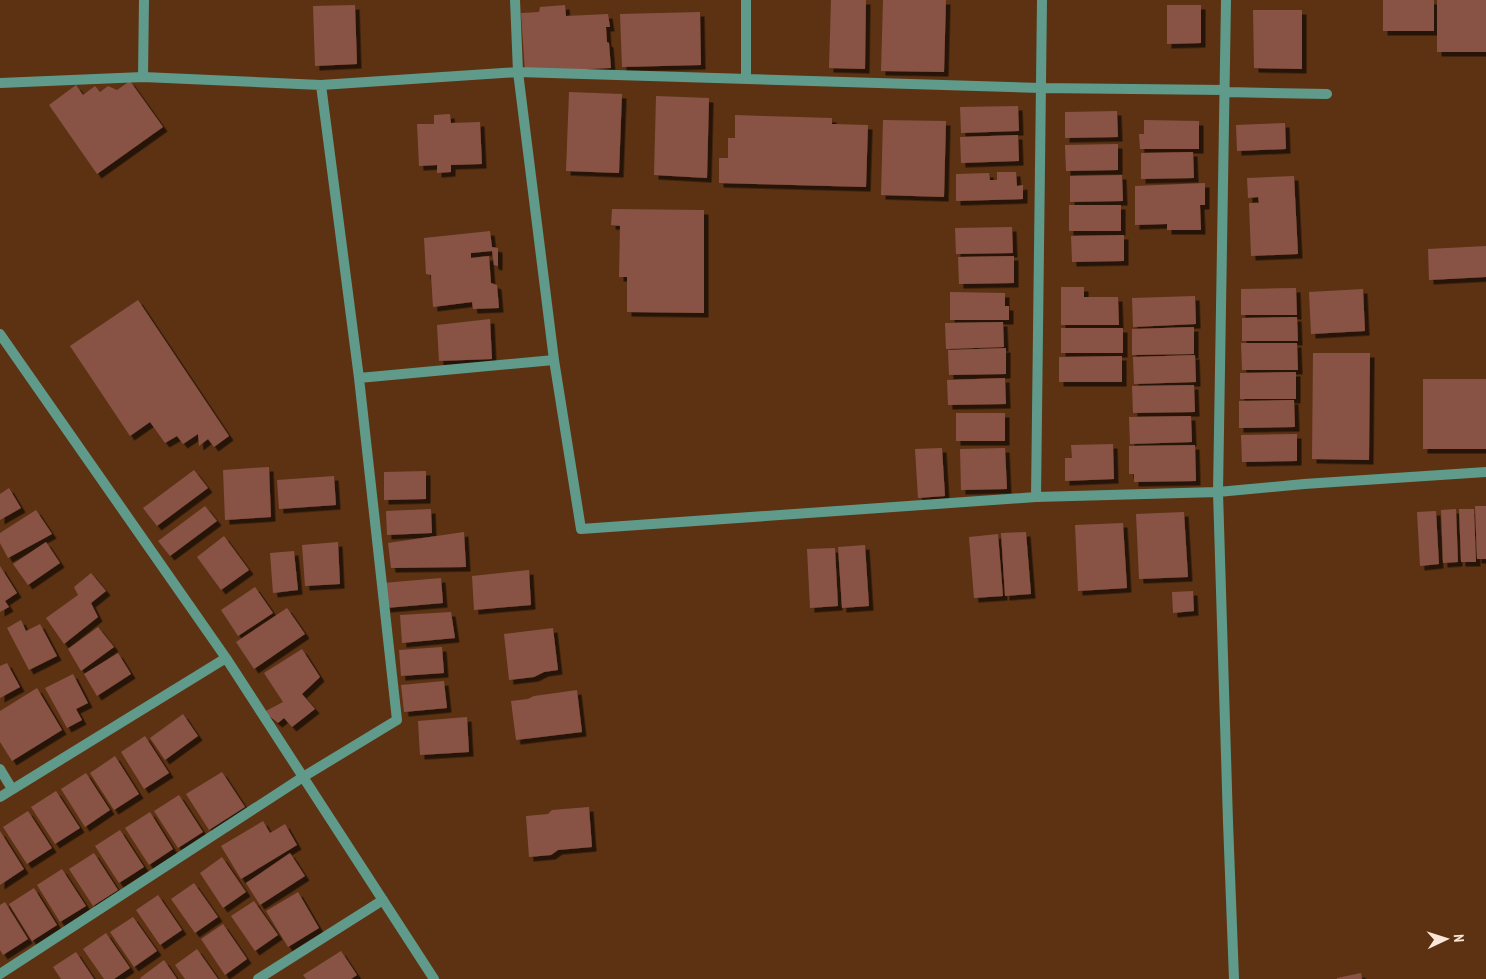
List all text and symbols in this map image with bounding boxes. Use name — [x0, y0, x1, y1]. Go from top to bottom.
north arrow — [1421, 914, 1471, 964]
text: N — [1450, 934, 1468, 942]

